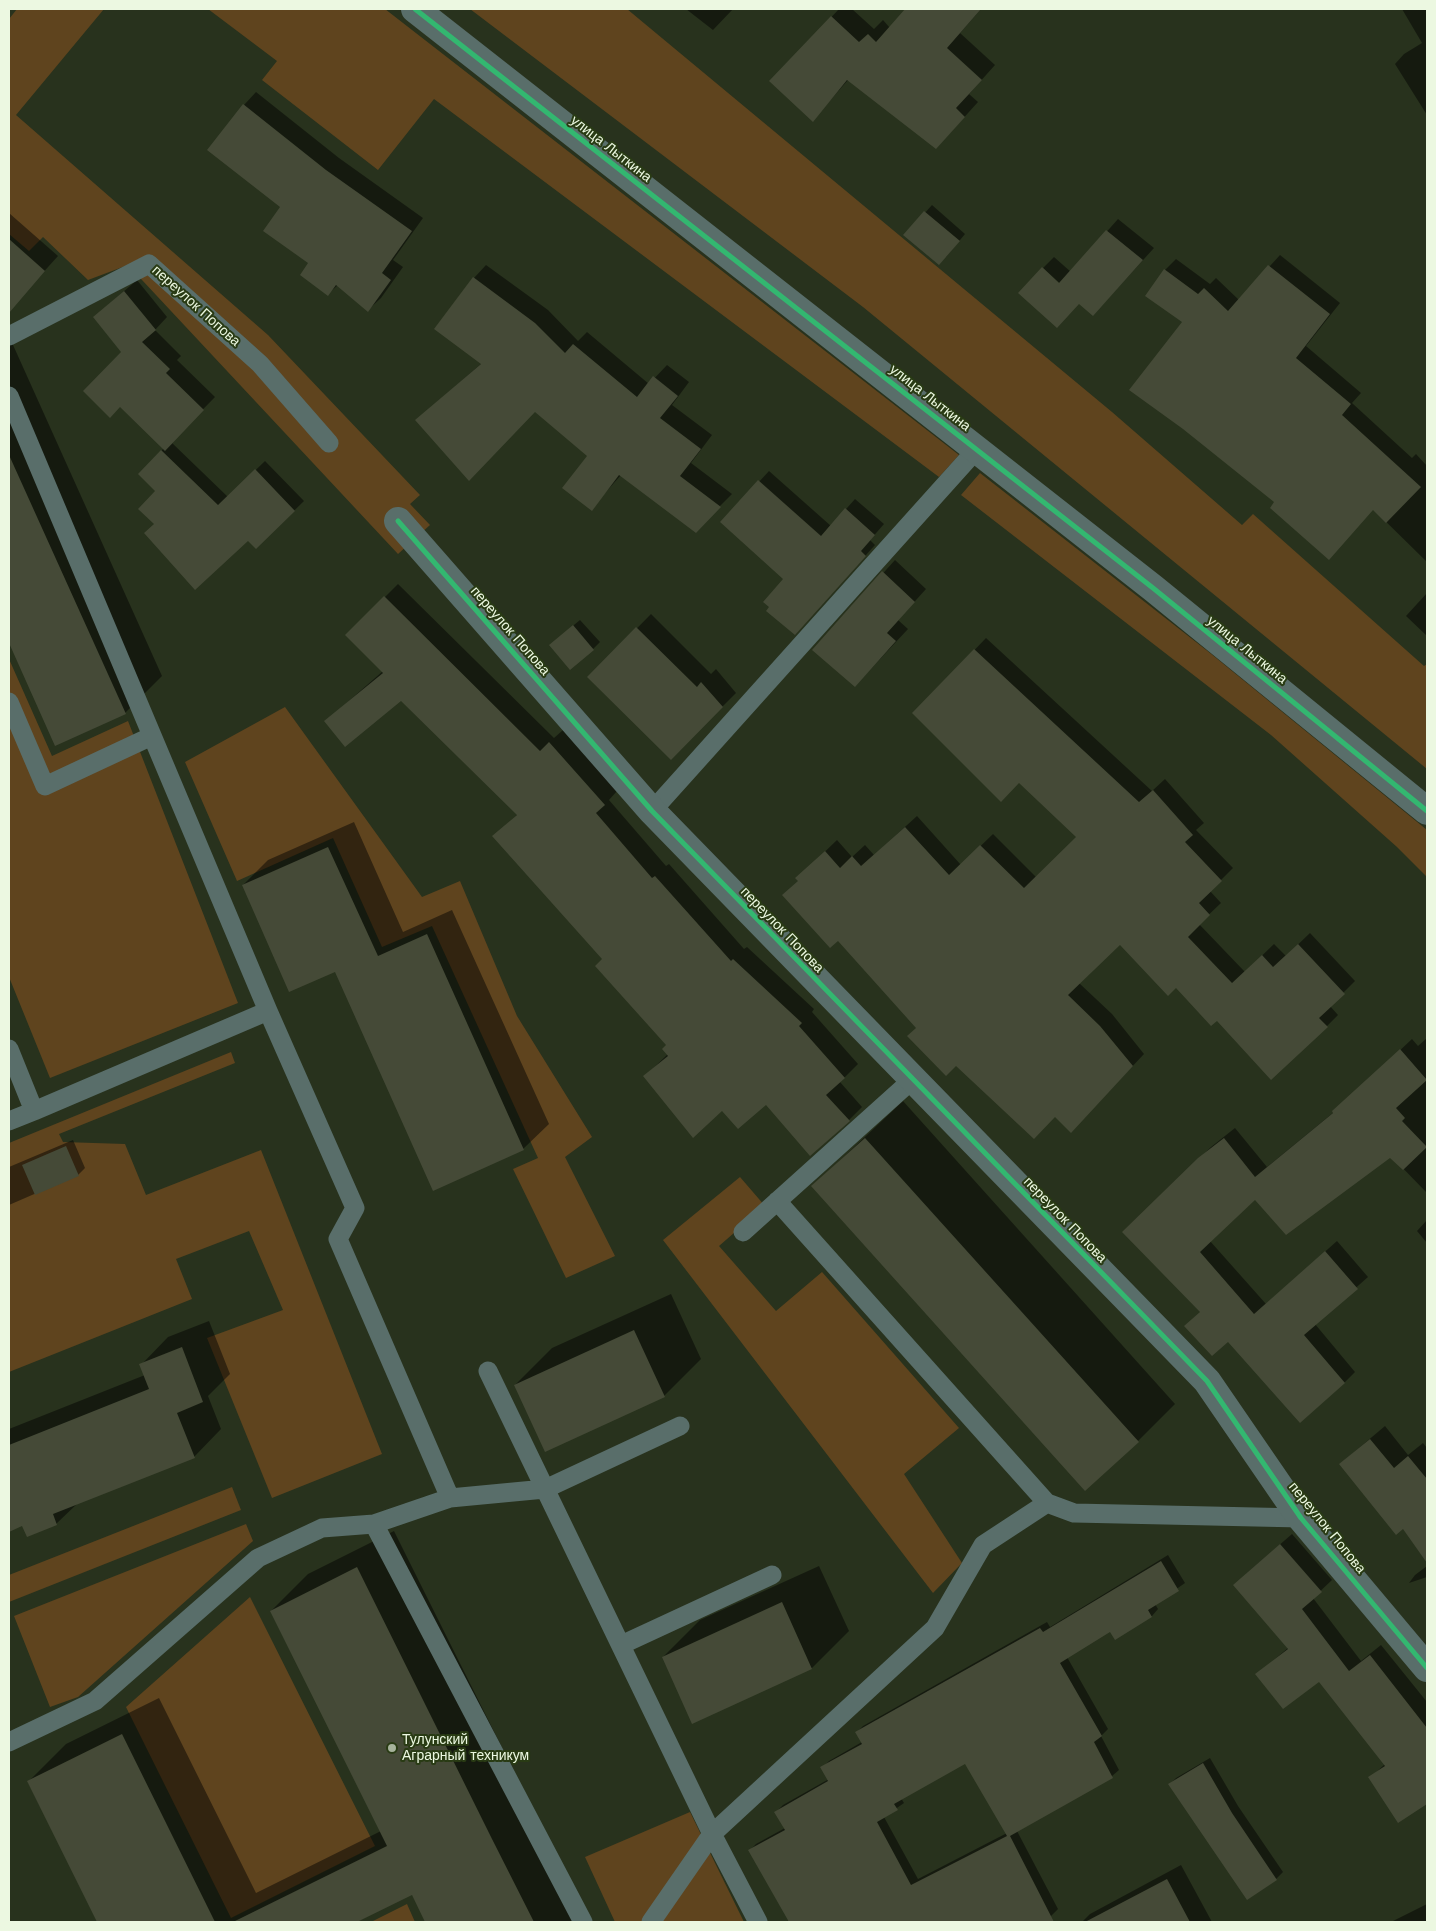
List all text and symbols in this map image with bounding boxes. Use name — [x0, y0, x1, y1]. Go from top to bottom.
street label: улица Лыткина — [567, 112, 655, 186]
street label: переулок Попова — [148, 262, 244, 350]
street label: улица Лыткина — [886, 361, 974, 435]
street label: переулок Попова — [467, 583, 553, 679]
street label: улица Лыткина — [1203, 613, 1291, 687]
street label: переулок Попова — [737, 884, 827, 976]
street label: переулок Попова — [1020, 1174, 1110, 1266]
street label: переулок Попова — [1285, 1479, 1369, 1577]
place label: Тулунский Аграрный техникум — [402, 1732, 529, 1764]
marker: Тулунский Аграрный техникум — [386, 1742, 398, 1754]

